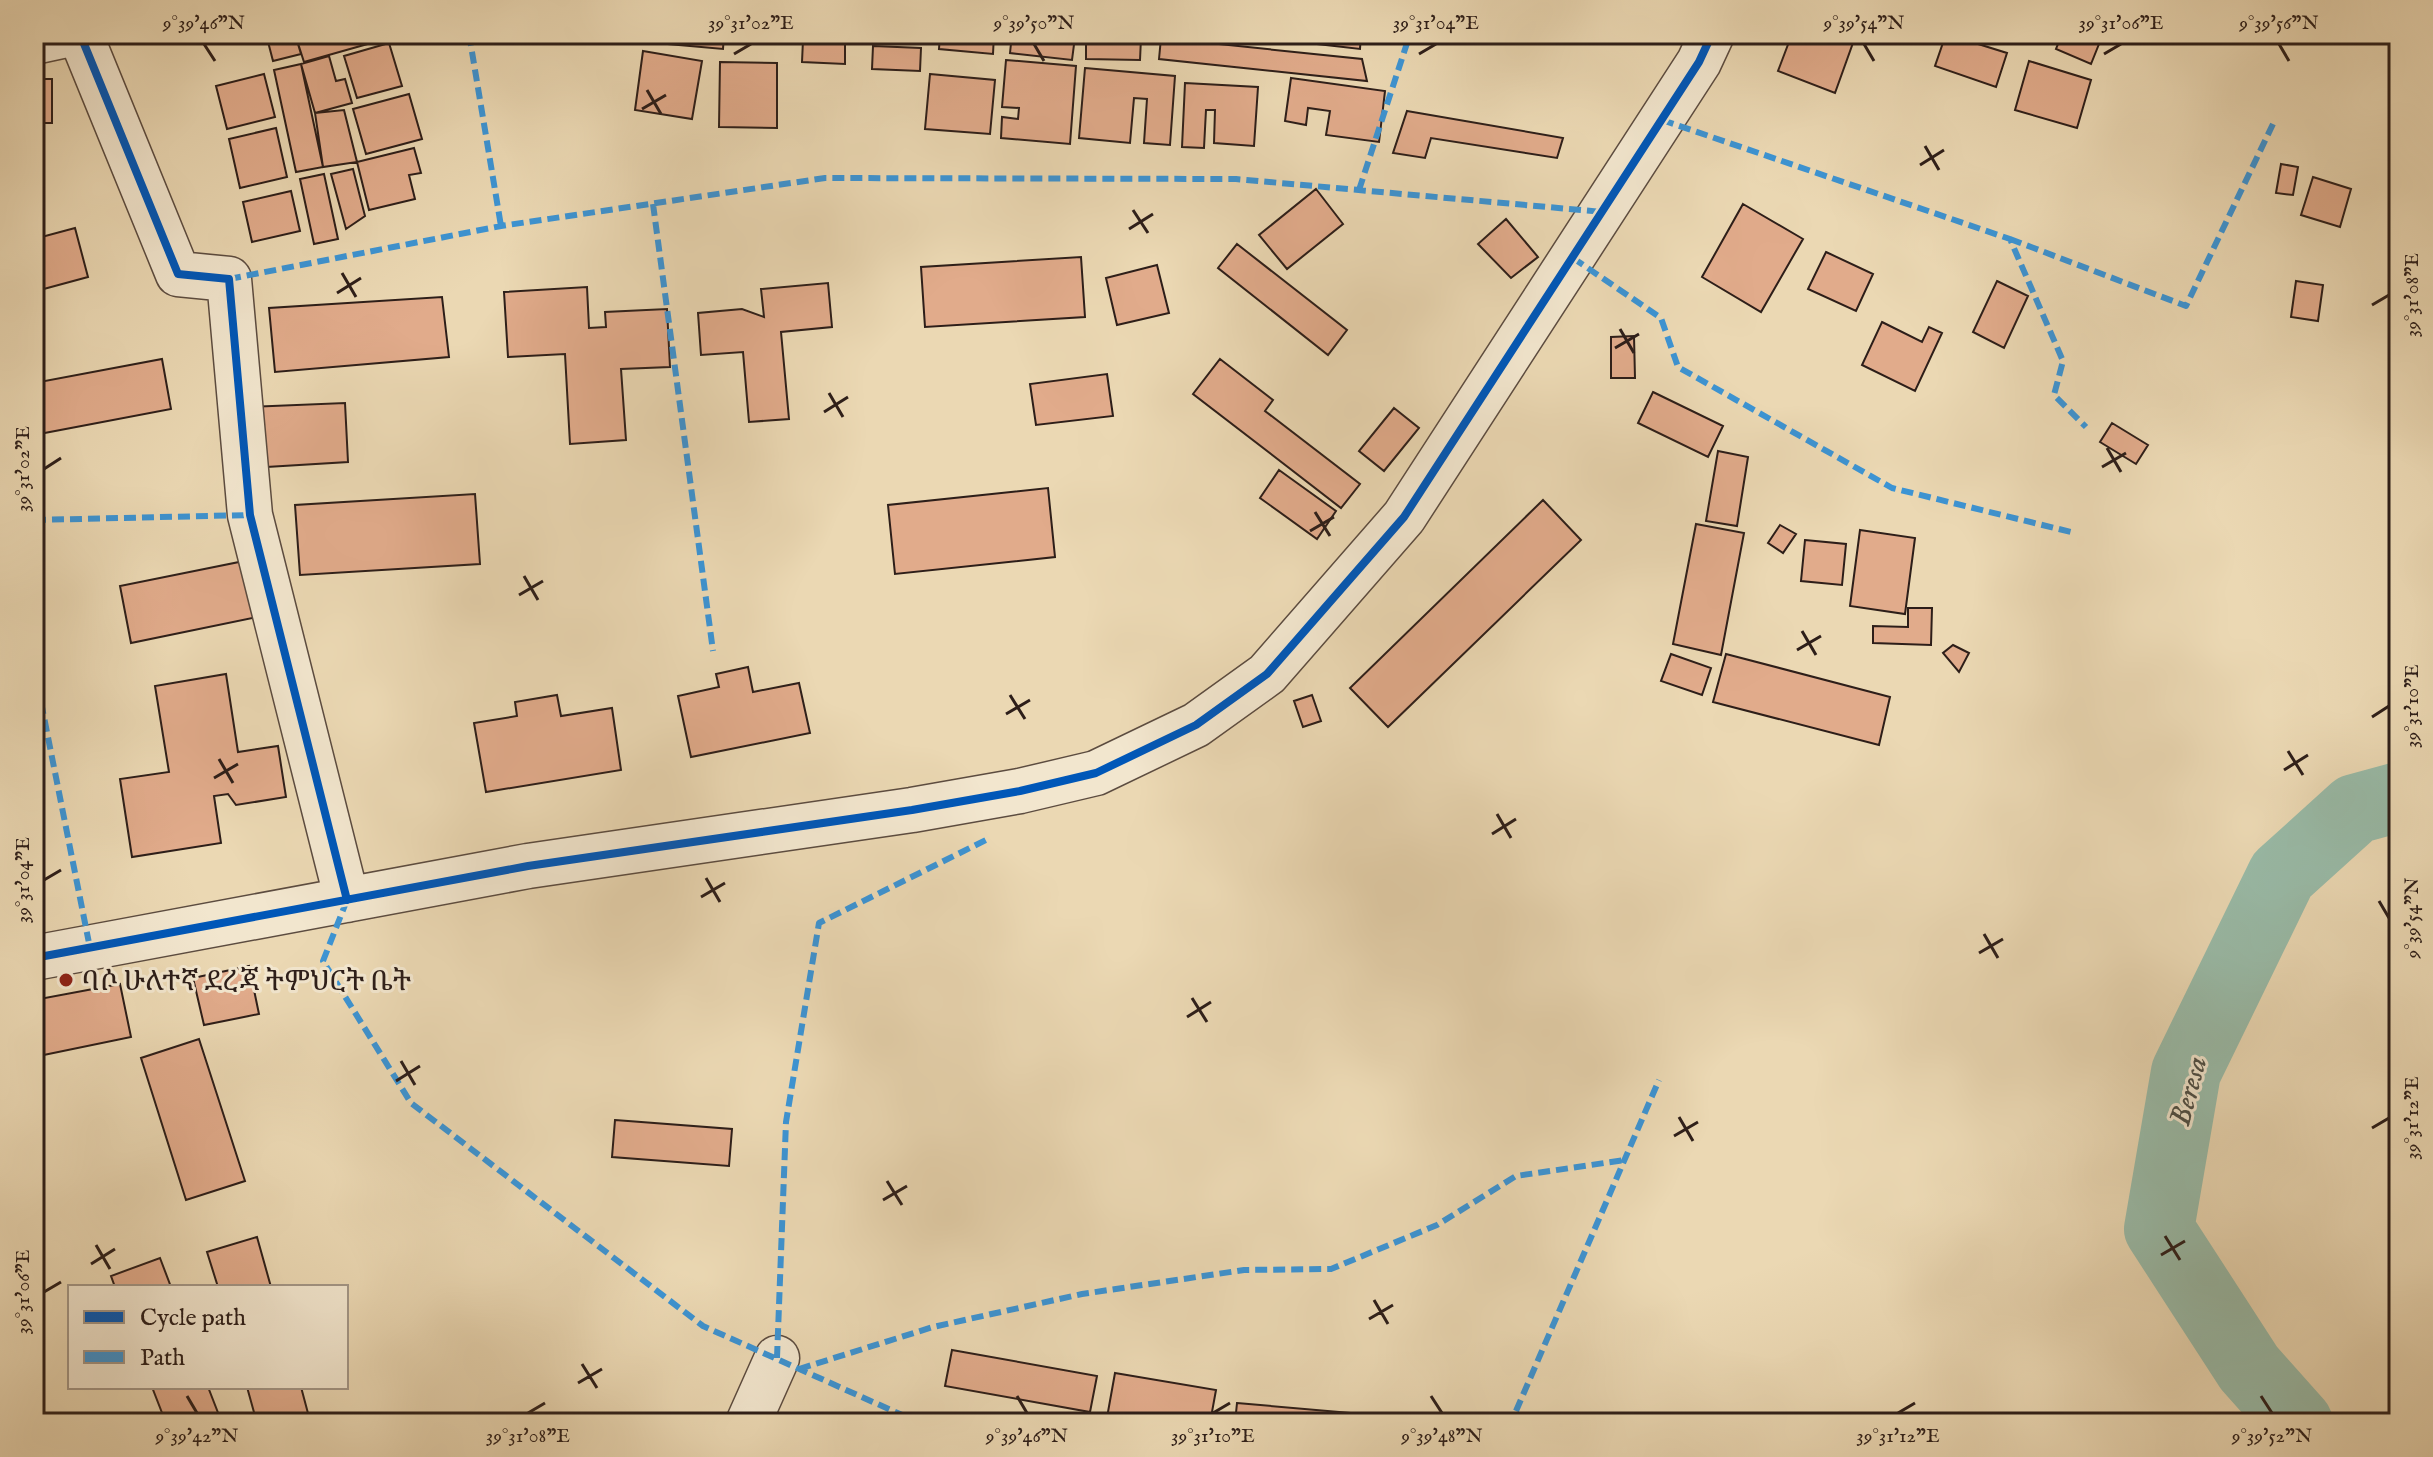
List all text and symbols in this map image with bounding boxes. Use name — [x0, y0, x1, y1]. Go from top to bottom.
text: 9°39'46"N — [162, 11, 245, 36]
text: 39°31'02"E — [708, 11, 794, 36]
text: 9°39'50"N — [992, 11, 1075, 36]
text: 39°31'04"E — [1393, 11, 1479, 36]
text: 9°39'54"N — [1823, 11, 1905, 36]
text: 39°31'06"E — [2078, 11, 2164, 36]
text: 9°39'56"N — [2238, 11, 2319, 36]
text: 39°31'08"E — [2400, 253, 2425, 337]
text: 39°31'02"E — [11, 426, 36, 512]
text: 39°31'10"E — [2400, 664, 2425, 748]
text: 39°31'04"E — [11, 837, 36, 923]
text: 9°39'54"N — [2400, 878, 2425, 960]
place label: ባሶ ሁለተኛ ደረጃ ትምህርት ቤት — [82, 965, 412, 1000]
marker: ባሶ ሁለተኛ ደረጃ ትምህርት ቤት — [57, 971, 75, 989]
water label: Beresa — [2162, 1052, 2217, 1131]
text: 39°31'12"E — [2400, 1076, 2425, 1160]
text: 39°31'06"E — [11, 1249, 36, 1335]
legend — [68, 1285, 348, 1389]
text: Cycle path — [140, 1303, 246, 1334]
text: Path — [140, 1343, 185, 1374]
text: 9°39'42"N — [154, 1424, 239, 1449]
text: 39°31'08"E — [486, 1424, 570, 1449]
text: 9°39'46"N — [985, 1424, 1068, 1449]
text: 39°31'10"E — [1171, 1424, 1255, 1449]
text: 9°39'48"N — [1400, 1424, 1483, 1449]
text: 39°31'12"E — [1856, 1424, 1940, 1449]
text: 9°39'52"N — [2231, 1424, 2312, 1449]

